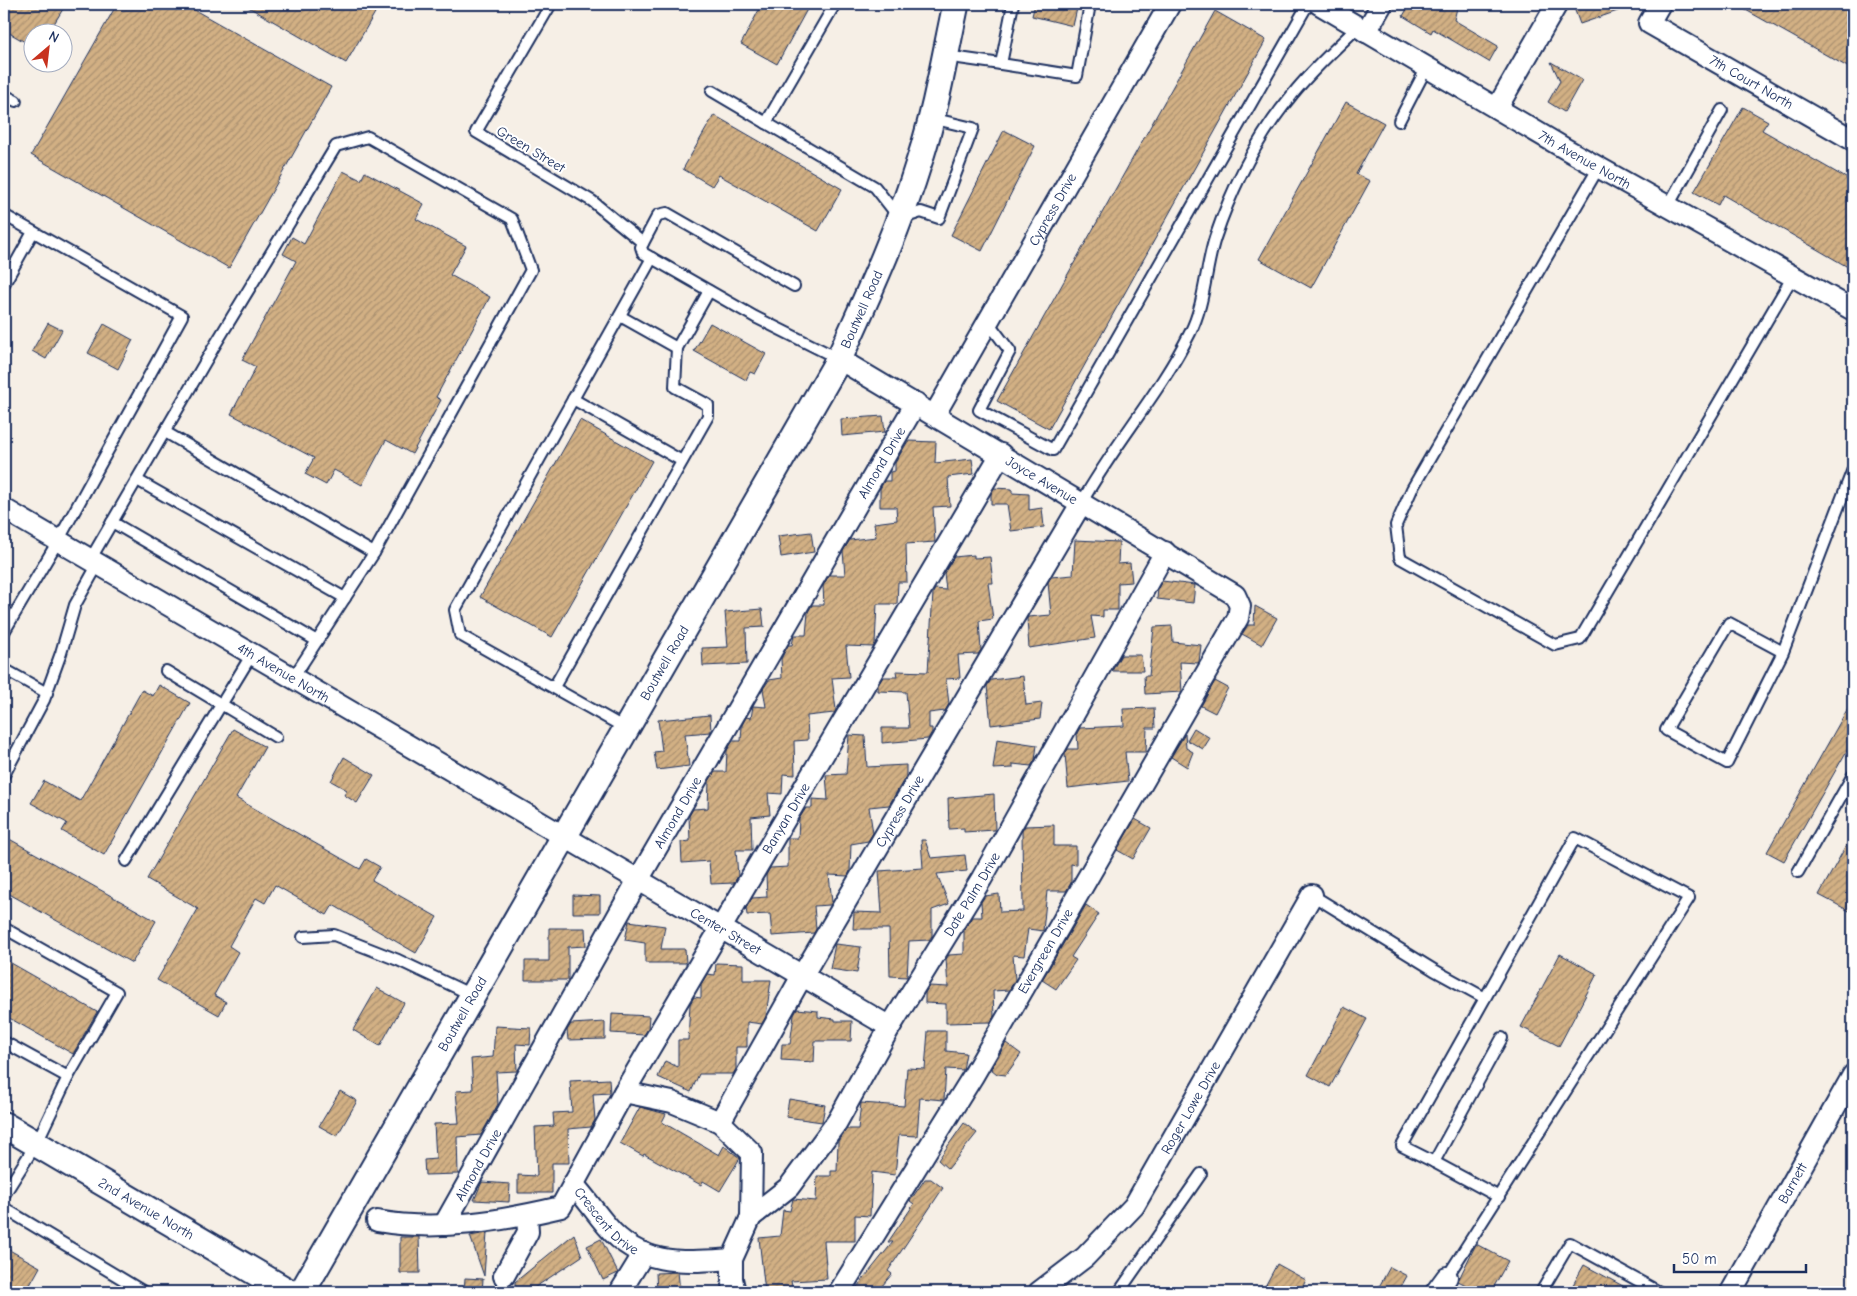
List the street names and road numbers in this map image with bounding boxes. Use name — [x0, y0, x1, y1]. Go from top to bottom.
street label: 7th Court North — [1706, 51, 1796, 113]
street label: Green Street — [493, 122, 569, 177]
street label: 7th Avenue North — [1535, 127, 1634, 193]
street label: Cypress Drive — [1025, 170, 1080, 249]
street label: Boutwell Road — [837, 268, 887, 351]
street label: Almond Drive — [854, 424, 909, 502]
street label: Joyce Avenue — [1002, 452, 1081, 508]
street label: Boutwell Road — [636, 623, 693, 703]
street label: 4th Avenue North — [234, 639, 333, 707]
street label: Cypress Drive — [872, 772, 928, 851]
street label: Almond Drive — [650, 774, 705, 852]
street label: Banyan Drive — [759, 780, 814, 857]
street label: Date Palm Drive — [940, 849, 1004, 940]
street label: Center Street — [687, 904, 765, 959]
street label: Evergreen Drive — [1014, 906, 1077, 997]
street label: Boutwell Road — [434, 974, 491, 1054]
street label: Roger Lowe Drive — [1158, 1058, 1224, 1157]
street label: Almond Drive — [451, 1126, 505, 1204]
street label: Barnett — [1774, 1159, 1811, 1207]
street label: 2nd Avenue North — [95, 1174, 197, 1244]
street label: Crescent Drive — [570, 1184, 641, 1259]

